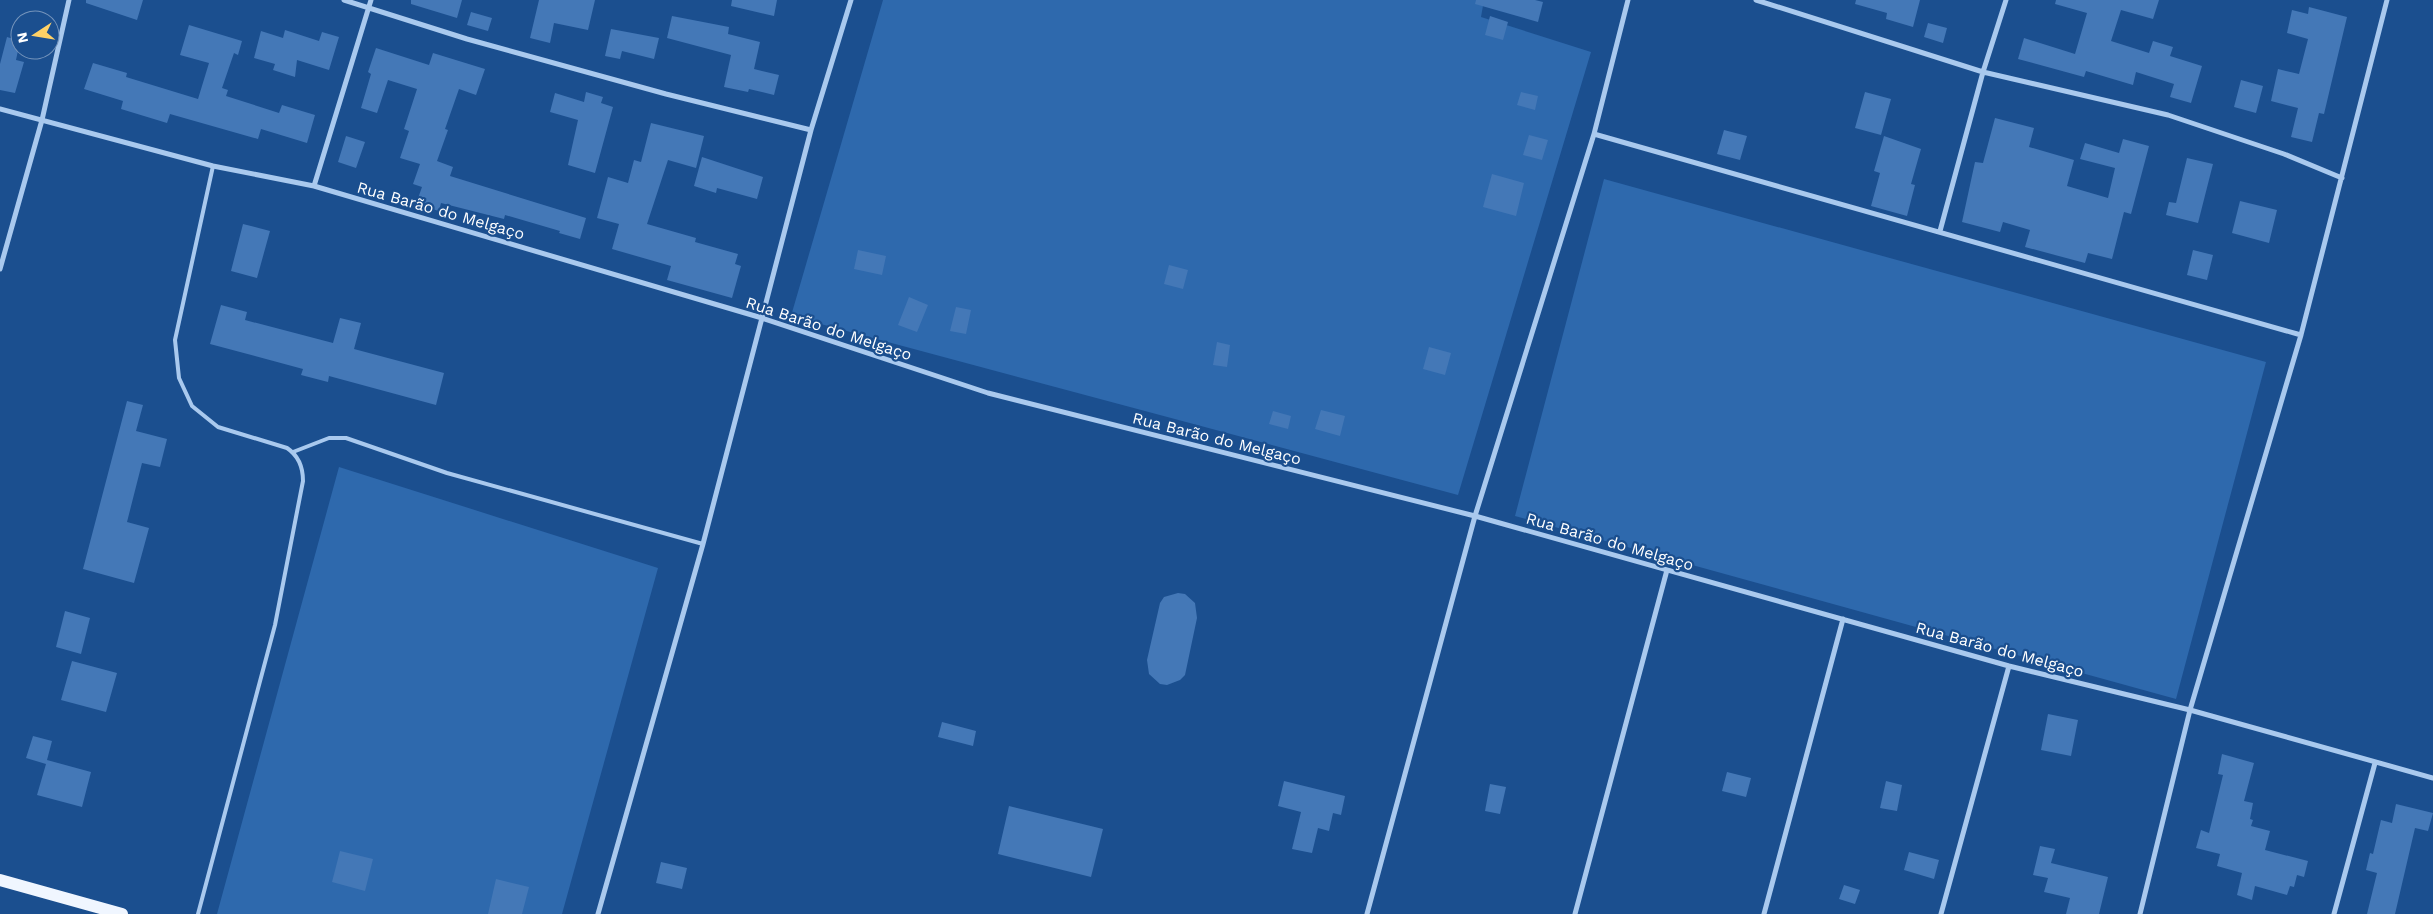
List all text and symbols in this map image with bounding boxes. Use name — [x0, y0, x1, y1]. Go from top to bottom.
north arrow — [10, 10, 60, 60]
text: N — [13, 31, 31, 44]
street label: Rua Barão do Melgaço — [355, 177, 527, 243]
street label: Rua Barão do Melgaço — [744, 293, 914, 364]
street label: Rua Barão do Melgaço — [1131, 408, 1303, 469]
street label: Rua Barão do Melgaço — [1524, 508, 1696, 574]
street label: Rua Barão do Melgaço — [1914, 618, 2086, 681]

